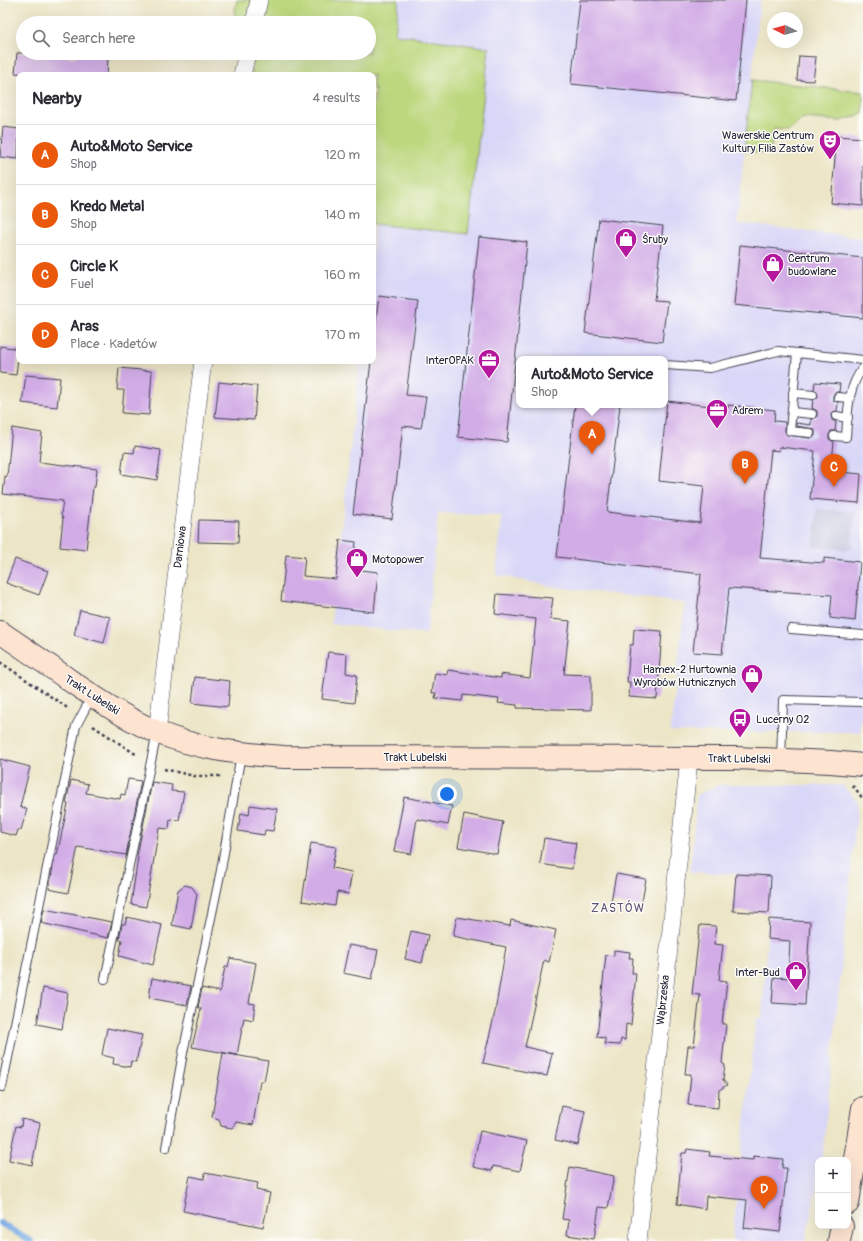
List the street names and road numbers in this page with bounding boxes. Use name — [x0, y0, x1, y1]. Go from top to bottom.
street label: Darniowa — [171, 525, 189, 569]
street label: Trakt Lubelski — [62, 672, 122, 718]
street label: Trakt Lubelski — [384, 751, 446, 764]
street label: Trakt Lubelski — [707, 752, 771, 766]
street label: Wąbrzeska — [654, 974, 672, 1026]

